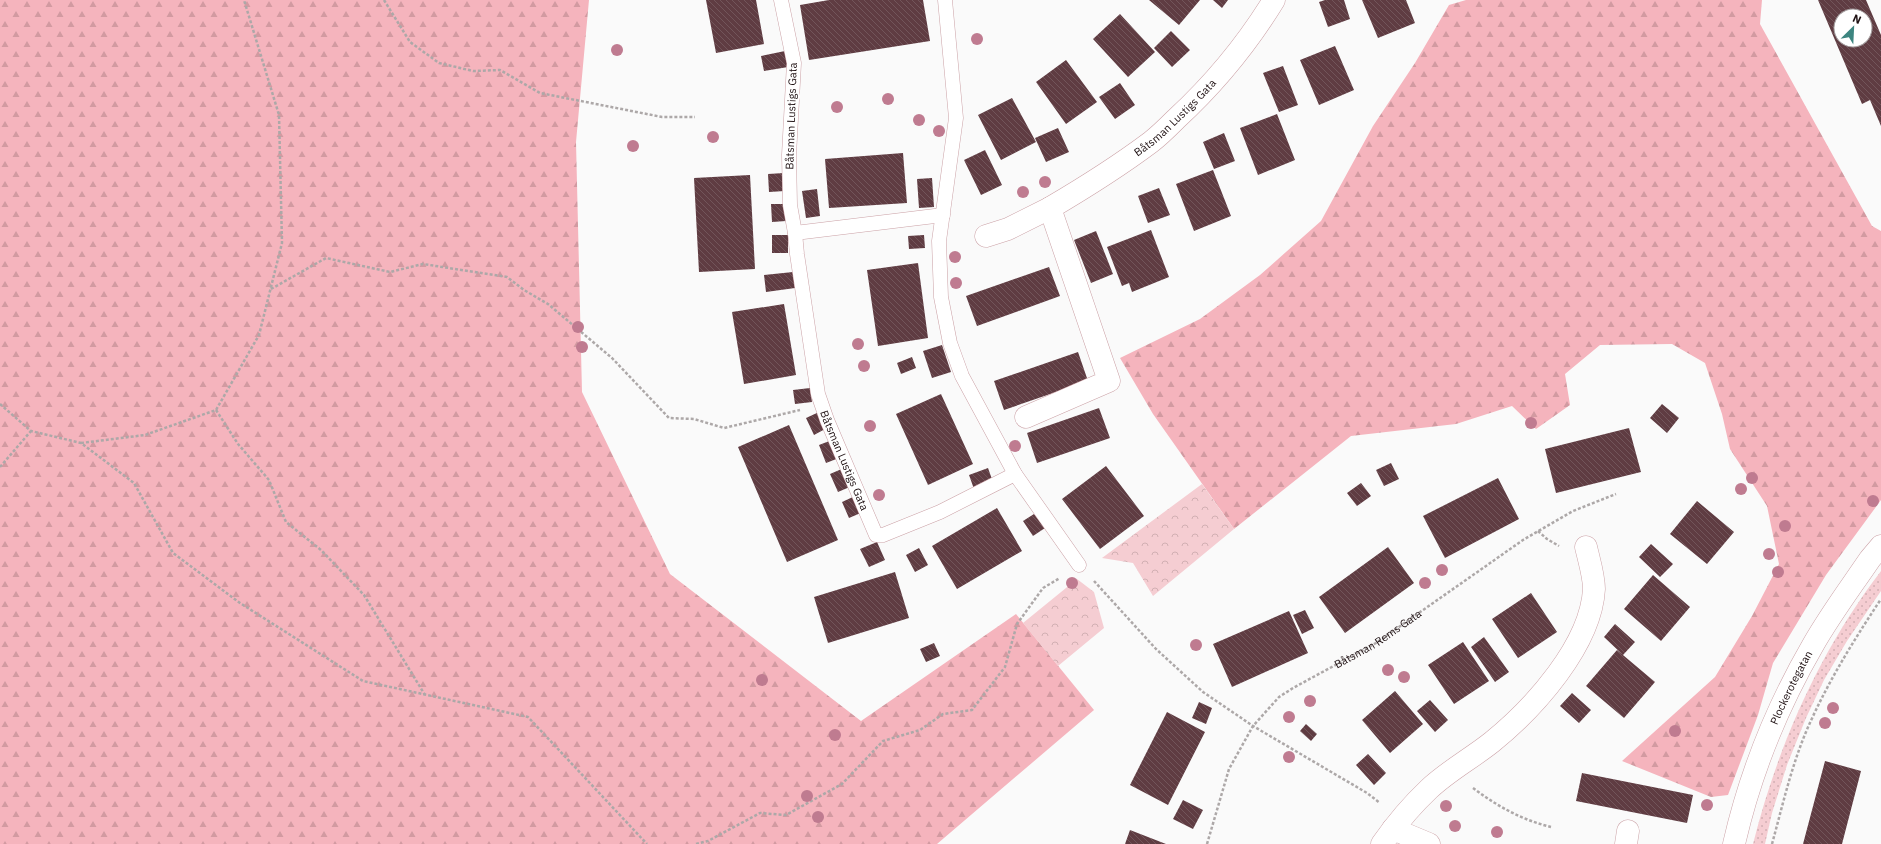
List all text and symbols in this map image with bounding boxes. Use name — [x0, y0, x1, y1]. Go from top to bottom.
north arrow — [1833, 8, 1873, 48]
text: N — [1851, 11, 1864, 27]
street label: Båtsman Lustigs Gata — [782, 62, 800, 170]
street label: Båtsman Lustigs Gata — [1131, 76, 1219, 159]
street label: Båtsman Lustigs Gata — [817, 409, 872, 513]
street label: Båtsman Rems Gata — [1332, 606, 1424, 671]
street label: Plockerotegatan — [1767, 648, 1815, 727]

